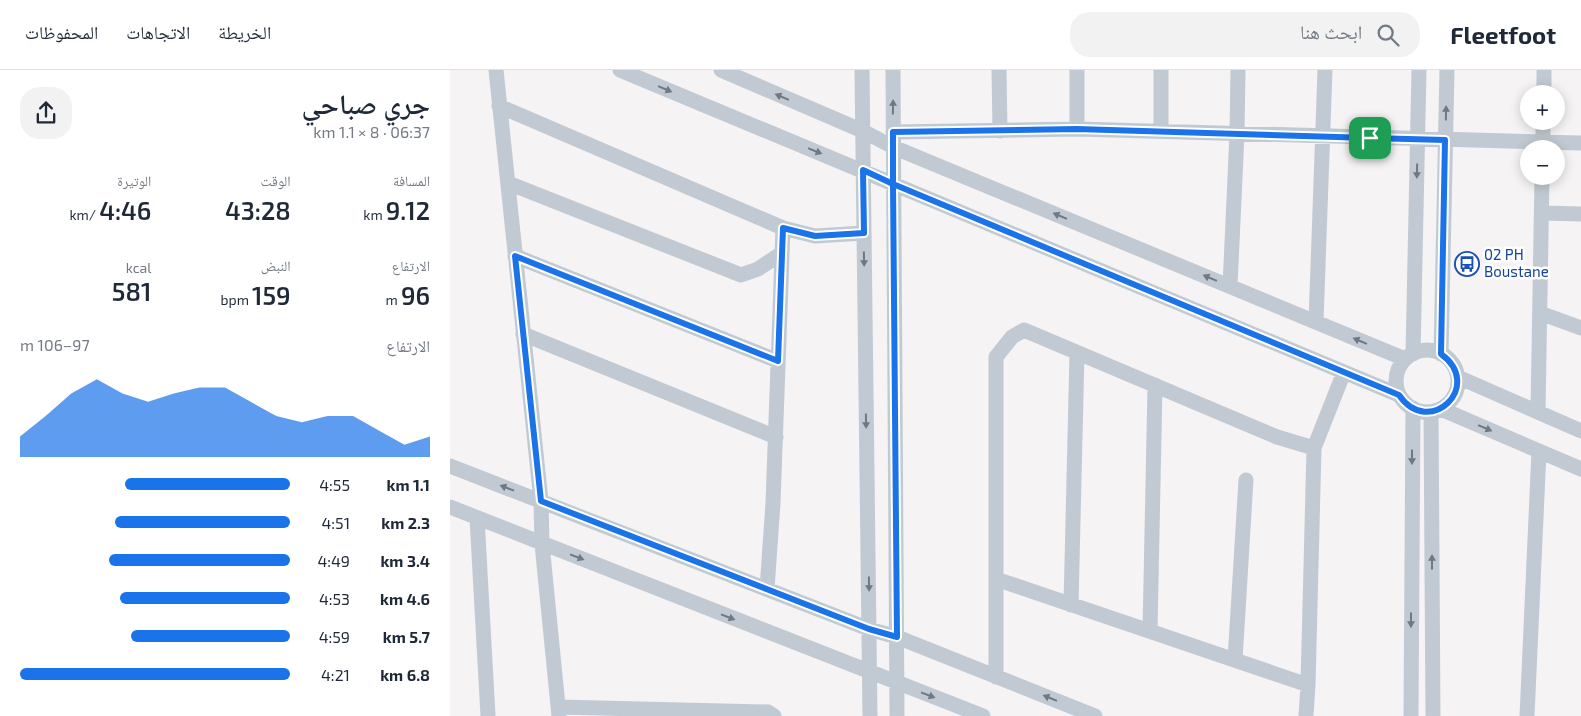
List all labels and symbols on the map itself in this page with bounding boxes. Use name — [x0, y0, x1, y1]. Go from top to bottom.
one-way arrow — [658, 86, 672, 94]
one-way arrow — [775, 92, 789, 100]
one-way arrow — [889, 99, 897, 115]
one-way arrow — [1442, 105, 1450, 121]
pin — [1349, 117, 1391, 159]
one-way arrow — [808, 147, 823, 155]
one-way arrow — [1412, 163, 1420, 179]
one-way arrow — [1052, 212, 1067, 220]
place label: 02 PH Boustane — [1484, 245, 1549, 280]
one-way arrow — [860, 251, 868, 267]
bus stop icon: 02 PH Boustane — [1454, 251, 1480, 277]
one-way arrow — [1203, 274, 1217, 282]
one-way arrow — [1353, 336, 1367, 344]
one-way arrow — [863, 413, 871, 429]
one-way arrow — [1478, 425, 1492, 433]
one-way arrow — [1408, 449, 1416, 465]
one-way arrow — [499, 484, 514, 492]
one-way arrow — [569, 554, 584, 562]
one-way arrow — [1428, 554, 1436, 570]
one-way arrow — [865, 576, 873, 592]
one-way arrow — [1407, 612, 1415, 628]
one-way arrow — [721, 613, 736, 621]
one-way arrow — [921, 691, 936, 699]
one-way arrow — [1042, 694, 1057, 702]

